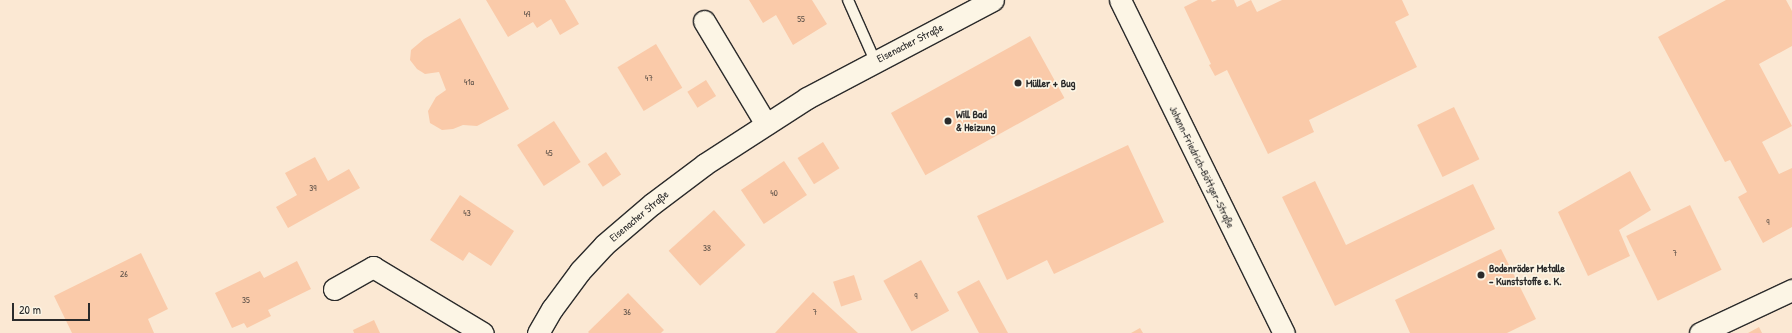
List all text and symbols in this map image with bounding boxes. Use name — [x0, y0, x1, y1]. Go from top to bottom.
house number: 49 — [524, 9, 530, 19]
house number: 55 — [797, 14, 805, 24]
street label: Eisenacher Straße — [875, 21, 945, 65]
house number: 47 — [645, 73, 653, 83]
place label: Müller + Bug — [1026, 76, 1076, 90]
house number: 41a — [464, 77, 474, 87]
marker: Müller + Bug — [1013, 78, 1023, 88]
street label: Johann-Friedrich-Böttger-Straße — [1167, 104, 1237, 230]
place label: Will Bad & Heizung — [956, 108, 995, 134]
marker: Will Bad & Heizung — [943, 116, 953, 126]
house number: 45 — [545, 148, 553, 158]
house number: 39 — [309, 183, 317, 193]
street label: Eisenacher Straße — [607, 188, 671, 244]
house number: 40 — [770, 188, 778, 198]
house number: 43 — [463, 208, 471, 218]
house number: 9 — [1766, 217, 1770, 227]
house number: 38 — [703, 243, 711, 253]
house number: 7 — [1673, 248, 1677, 258]
place label: Bodenröder Metalle - Kunststoffe e. K. — [1489, 262, 1565, 288]
house number: 26 — [120, 269, 128, 279]
marker: Bodenröder Metalle - Kunststoffe e. K. — [1476, 270, 1486, 280]
house number: 9 — [914, 291, 918, 301]
scale bar — [14, 295, 92, 321]
house number: 35 — [242, 295, 250, 305]
text: 20 m — [19, 301, 41, 318]
house number: 36 — [623, 307, 631, 317]
house number: 7 — [813, 307, 817, 317]

